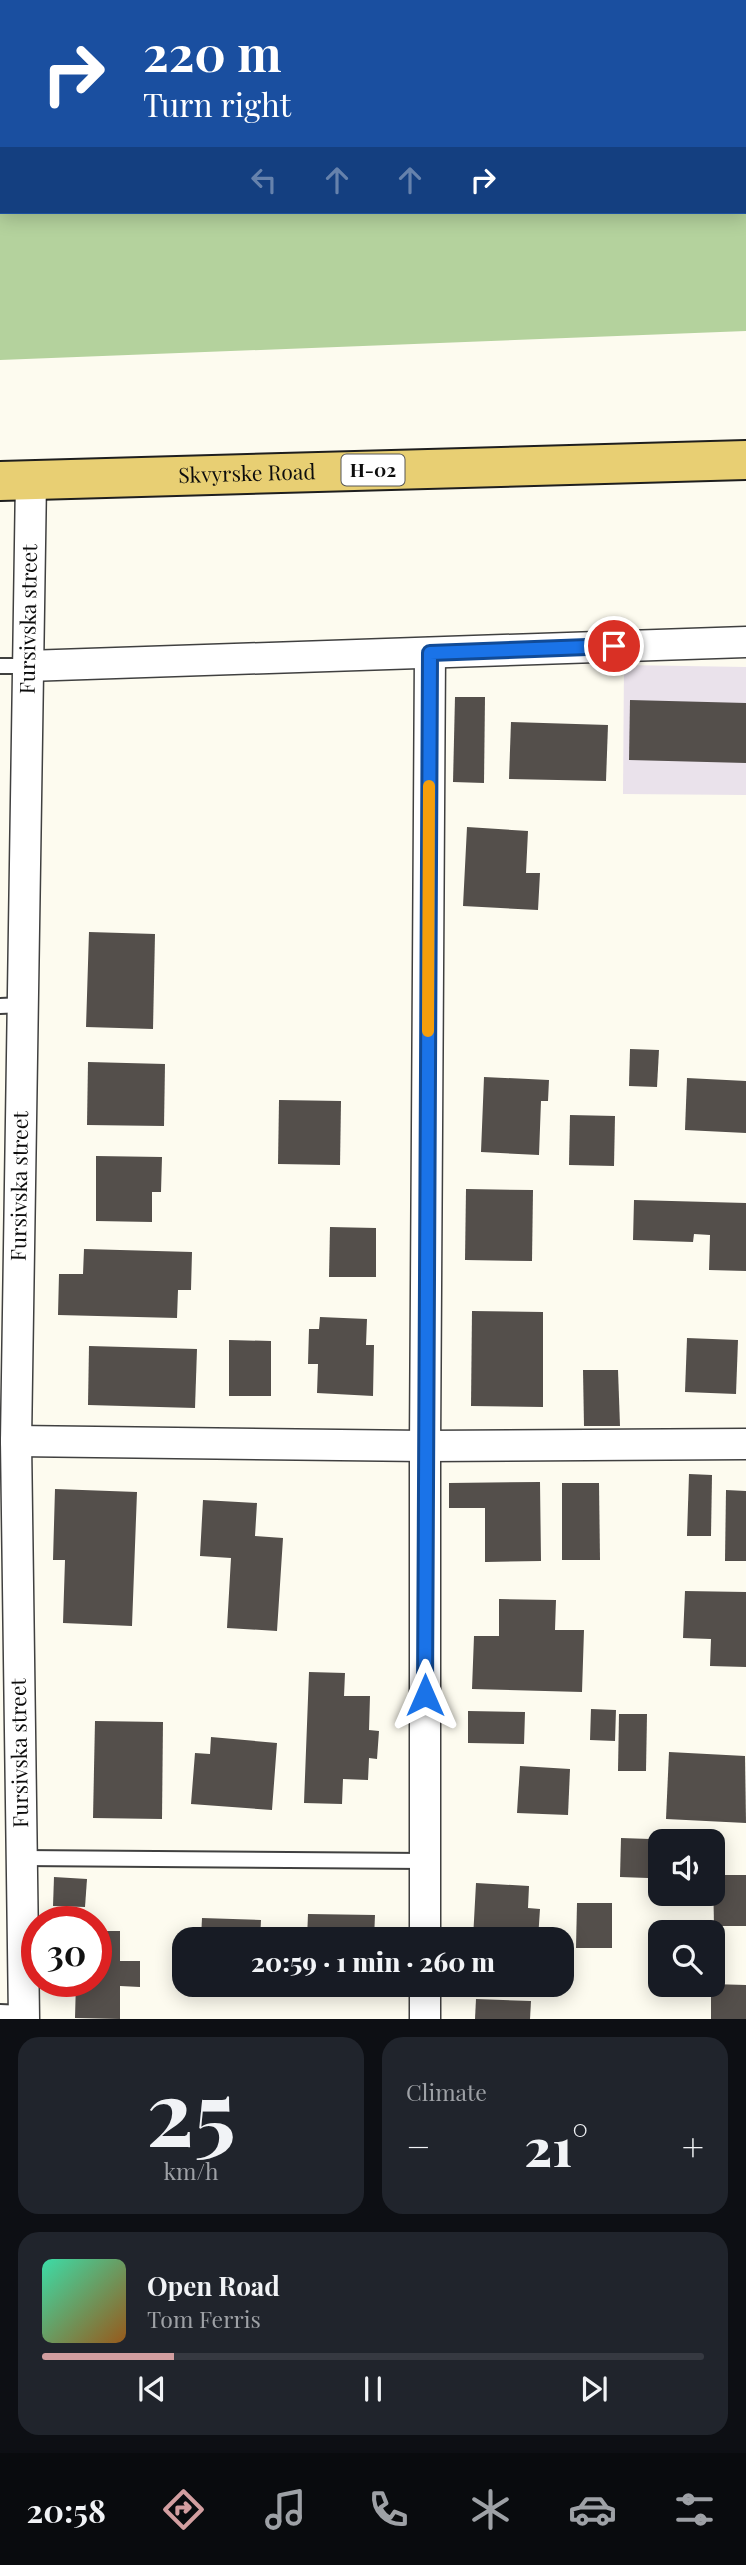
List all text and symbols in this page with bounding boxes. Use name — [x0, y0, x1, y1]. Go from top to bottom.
text: 220 m — [143, 19, 282, 84]
icon: right — [28, 28, 119, 119]
text: Turn right — [143, 82, 291, 125]
icon: left — [245, 161, 283, 199]
icon: ahead — [318, 161, 356, 199]
icon: ahead — [391, 161, 429, 199]
icon: right — [464, 161, 502, 199]
road number: Н-02 — [342, 454, 404, 485]
street label: Skvyrske Road — [178, 456, 316, 488]
street label: Fursivska street — [12, 543, 42, 694]
pin — [584, 616, 644, 676]
icon: arrive — [595, 627, 633, 665]
street label: Fursivska street — [3, 1110, 33, 1261]
position arrow — [388, 1658, 462, 1732]
street label: Fursivska street — [3, 1677, 33, 1828]
map controls — [648, 1829, 725, 1997]
button: sound — [648, 1829, 725, 1906]
speed limit sign: 30 — [21, 1906, 112, 1997]
button: search — [648, 1920, 725, 1997]
text: 20:59 · 1 min · 260 m — [251, 1944, 495, 1979]
text: 25 — [146, 2049, 236, 2170]
text: Climate — [406, 2076, 487, 2107]
text: 21° — [524, 2111, 588, 2180]
text: − — [406, 2120, 431, 2171]
text: + — [682, 2120, 704, 2171]
text: km/h — [163, 2155, 219, 2186]
text: Open Road — [147, 2268, 280, 2303]
text: Tom Ferris — [147, 2303, 261, 2334]
icon: previous — [133, 2370, 171, 2408]
icon: pause — [354, 2370, 392, 2408]
icon: next — [575, 2370, 613, 2408]
icon: directions — [159, 2485, 208, 2534]
icon: music — [261, 2485, 310, 2534]
icon: phone — [364, 2485, 413, 2534]
icon: climate — [466, 2485, 515, 2534]
icon: car — [568, 2485, 617, 2534]
icon: filters — [670, 2485, 719, 2534]
text: 20:58 — [27, 2488, 106, 2531]

